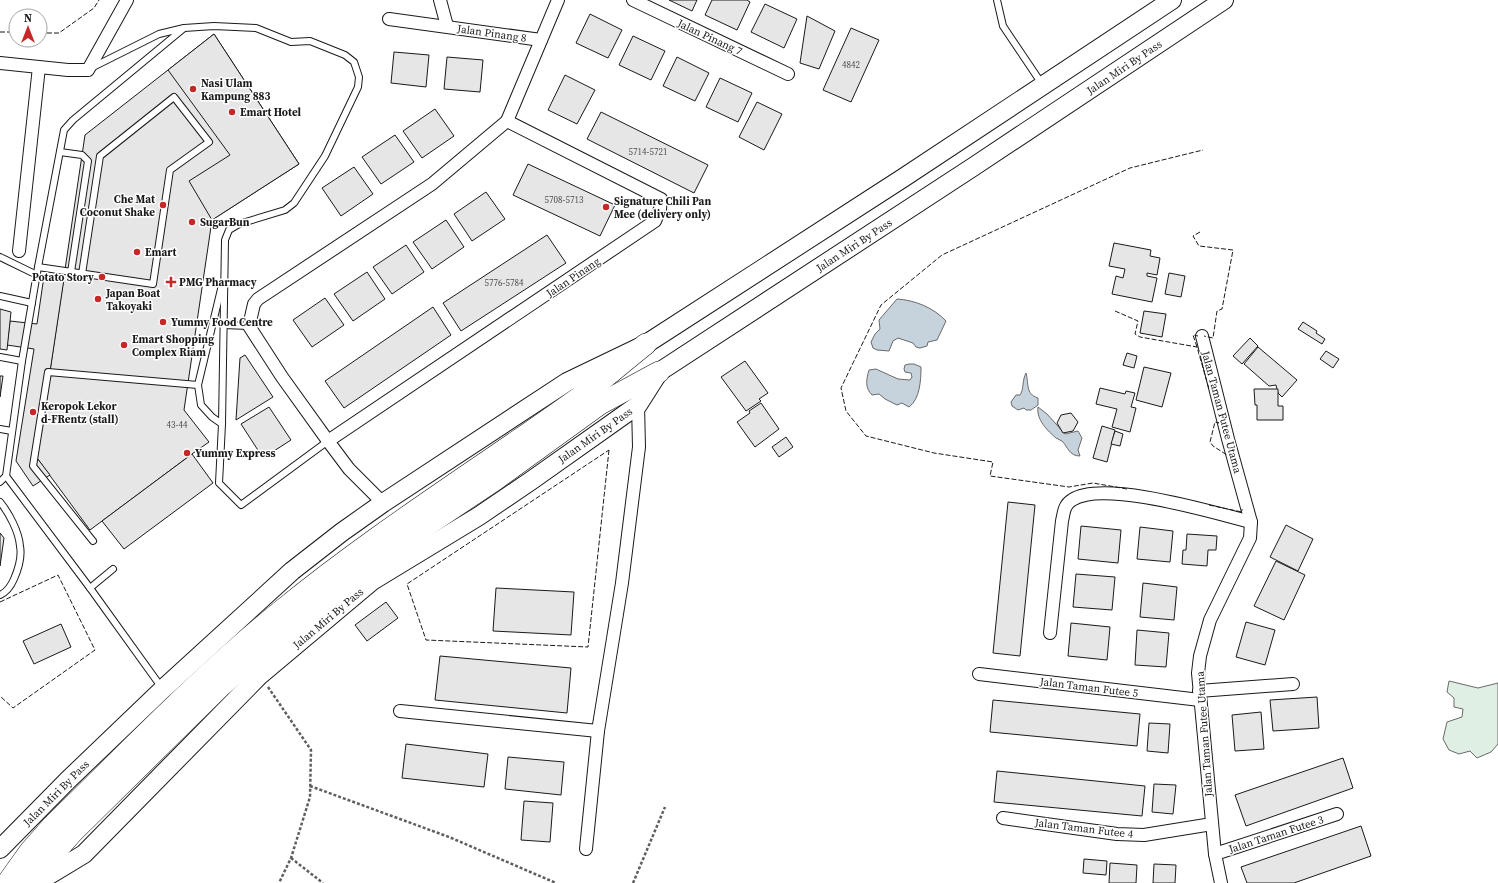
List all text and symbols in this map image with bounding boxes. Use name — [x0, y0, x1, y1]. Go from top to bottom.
north arrow — [8, 8, 48, 48]
text: N — [24, 11, 32, 26]
street label: Jalan Pinang 7 — [674, 15, 745, 59]
street label: Jalan Pinang 8 — [455, 21, 528, 46]
street label: Jalan Miri By Pass — [1083, 37, 1165, 99]
house number: 4842 — [842, 59, 860, 71]
place label: Nasi Ulam Kampung 883 — [201, 76, 271, 104]
marker: Nasi Ulam Kampung 883 — [188, 84, 198, 94]
place label: Emart Hotel — [240, 105, 301, 120]
marker: Emart Hotel — [227, 107, 237, 117]
house number: 5714-5721 — [629, 146, 667, 158]
place label: Che Mat Coconut Shake — [80, 192, 156, 220]
house number: 5708-5713 — [545, 194, 584, 206]
place label: Signature Chili Pan Mee (delivery only) — [614, 194, 711, 222]
marker: Che Mat Coconut Shake — [158, 200, 168, 210]
marker: Signature Chili Pan Mee (delivery only) — [601, 202, 611, 212]
place label: SugarBun — [200, 215, 250, 230]
street label: Jalan Miri By Pass — [813, 215, 895, 276]
marker: SugarBun — [187, 217, 197, 227]
place label: Emart — [145, 245, 177, 260]
marker: Emart — [132, 247, 142, 257]
street label: Jalan Pinang — [543, 254, 603, 301]
place label: Potato Story — [32, 270, 94, 285]
marker: Potato Story — [97, 272, 107, 282]
place label: PMG Pharmacy — [179, 275, 257, 290]
marker: PMG Pharmacy — [166, 277, 176, 287]
house number: 5776-5784 — [485, 277, 524, 289]
place label: Japan Boat Takoyaki — [105, 286, 161, 314]
marker: Japan Boat Takoyaki — [93, 294, 103, 304]
place label: Yummy Food Centre — [171, 315, 273, 330]
marker: Yummy Food Centre — [158, 317, 168, 327]
place label: Emart Shopping Complex Riam — [132, 332, 214, 360]
marker: Emart Shopping Complex Riam — [119, 340, 129, 350]
street label: Jalan Taman Futee Utama — [1198, 348, 1245, 475]
place label: Keropok Lekor d-FRentz (stall) — [41, 399, 119, 427]
street label: Jalan Miri By Pass — [554, 404, 636, 467]
marker: Keropok Lekor d-FRentz (stall) — [28, 407, 38, 417]
house number: 43-44 — [167, 419, 188, 431]
place label: Yummy Express — [195, 446, 275, 461]
marker: Yummy Express — [182, 448, 192, 458]
street label: Jalan Miri By Pass — [289, 584, 367, 653]
street label: Jalan Taman Futee Utama — [1193, 670, 1216, 798]
street label: Jalan Taman Futee 5 — [1038, 674, 1139, 701]
street label: Jalan Miri By Pass — [19, 757, 93, 830]
street label: Jalan Taman Futee 3 — [1226, 812, 1326, 857]
street label: Jalan Taman Futee 4 — [1033, 815, 1134, 842]

